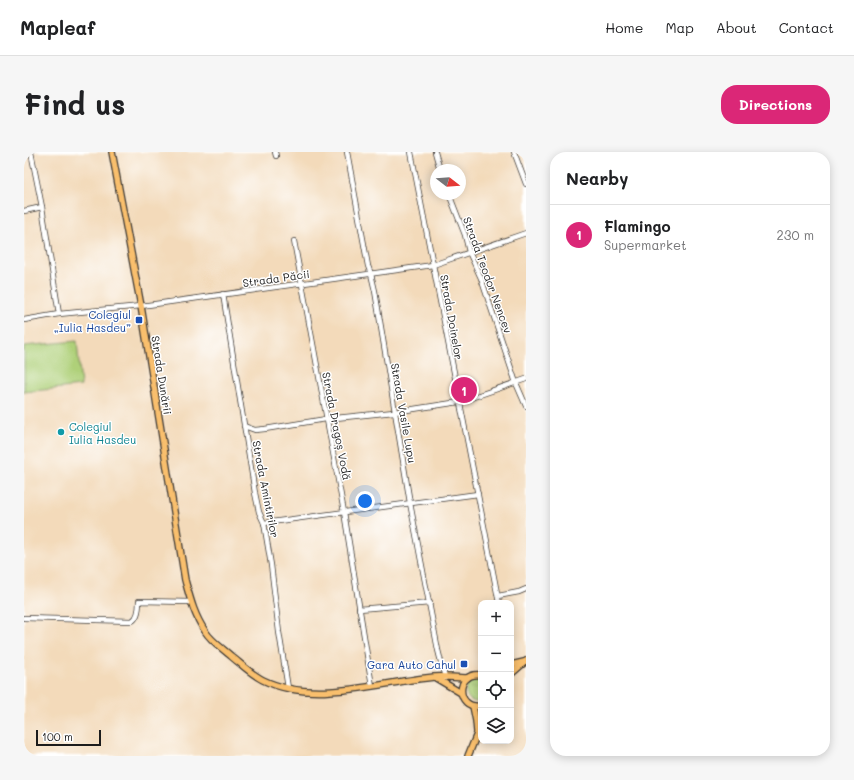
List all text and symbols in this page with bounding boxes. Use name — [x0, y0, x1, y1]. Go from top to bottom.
text: Mapleaf — [20, 15, 95, 40]
text: Home — [605, 18, 643, 37]
text: Map — [665, 18, 694, 37]
text: About — [716, 18, 757, 37]
text: Contact — [779, 18, 834, 37]
button: Directions — [721, 85, 830, 124]
text: Find us — [24, 86, 125, 122]
north arrow — [430, 164, 466, 200]
text: Nearby — [566, 167, 628, 189]
street label: Strada Teodor Nencev — [460, 215, 516, 335]
text: Flamingo — [604, 216, 671, 236]
text: 1 — [576, 226, 582, 243]
text: 230 m — [777, 226, 814, 243]
text: Supermarket — [604, 236, 687, 253]
street label: Strada Păcii — [242, 266, 310, 290]
street label: Strada Doinelor — [437, 273, 467, 361]
place label: Colegiul „Iulia Hasdeu” — [54, 307, 131, 335]
marker: Colegiul „Iulia Hasdeu” — [134, 315, 144, 325]
street label: Strada Dunării — [148, 335, 176, 415]
street label: Strada Vasile Lupu — [388, 362, 420, 464]
street label: Strada Dragoș Vodă — [319, 371, 355, 481]
pin: 1 — [451, 375, 477, 405]
place label: Colegiul Iulia Hasdeu — [69, 419, 136, 447]
marker: Colegiul Iulia Hasdeu — [56, 427, 66, 437]
street label: Strada Amintirilor — [249, 439, 283, 539]
your location — [355, 491, 375, 511]
map controls — [478, 600, 514, 744]
button: + — [478, 600, 514, 636]
button: − — [478, 636, 514, 672]
place label: Gara Auto Cahul — [367, 657, 456, 672]
marker: Gara Auto Cahul — [459, 659, 469, 669]
button: locate — [478, 672, 514, 708]
button: layers — [478, 708, 514, 744]
scale bar — [36, 728, 101, 747]
text: 100 m — [42, 729, 73, 744]

